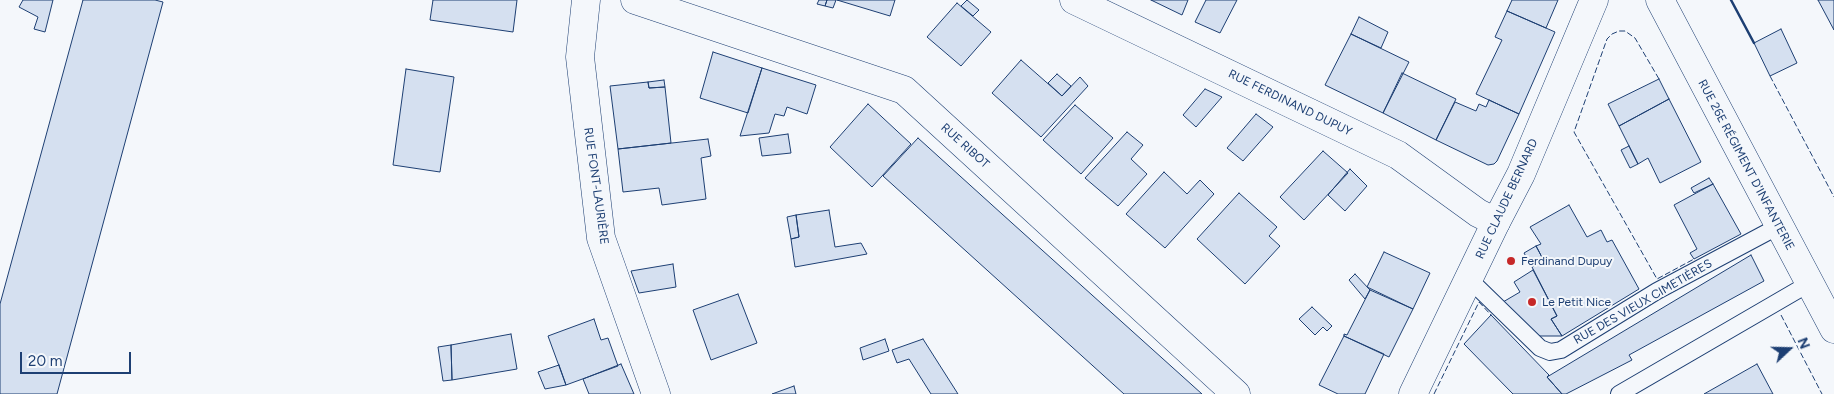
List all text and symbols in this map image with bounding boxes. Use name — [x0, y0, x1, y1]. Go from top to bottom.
street label: RUE FERDINAND DUPUY — [1226, 67, 1354, 139]
street label: RUE 26E RÉGIMENT D'INFANTERIE — [1695, 77, 1797, 253]
street label: RUE RIBOT — [938, 121, 992, 171]
street label: RUE FONT-LAURIÈRE — [581, 127, 611, 245]
street label: RUE CLAUDE BERNARD — [1473, 137, 1541, 261]
place label: Ferdinand Dupuy — [1521, 254, 1612, 268]
marker: Ferdinand Dupuy — [1505, 255, 1517, 267]
street label: RUE DES VIEUX CIMETIÈRES — [1571, 256, 1715, 348]
place label: Le Petit Nice — [1542, 295, 1611, 309]
marker: Le Petit Nice — [1526, 296, 1538, 308]
north arrow — [1764, 324, 1814, 374]
text: N — [1794, 335, 1813, 352]
scale bar — [22, 342, 134, 374]
text: 20 m — [28, 352, 62, 370]

